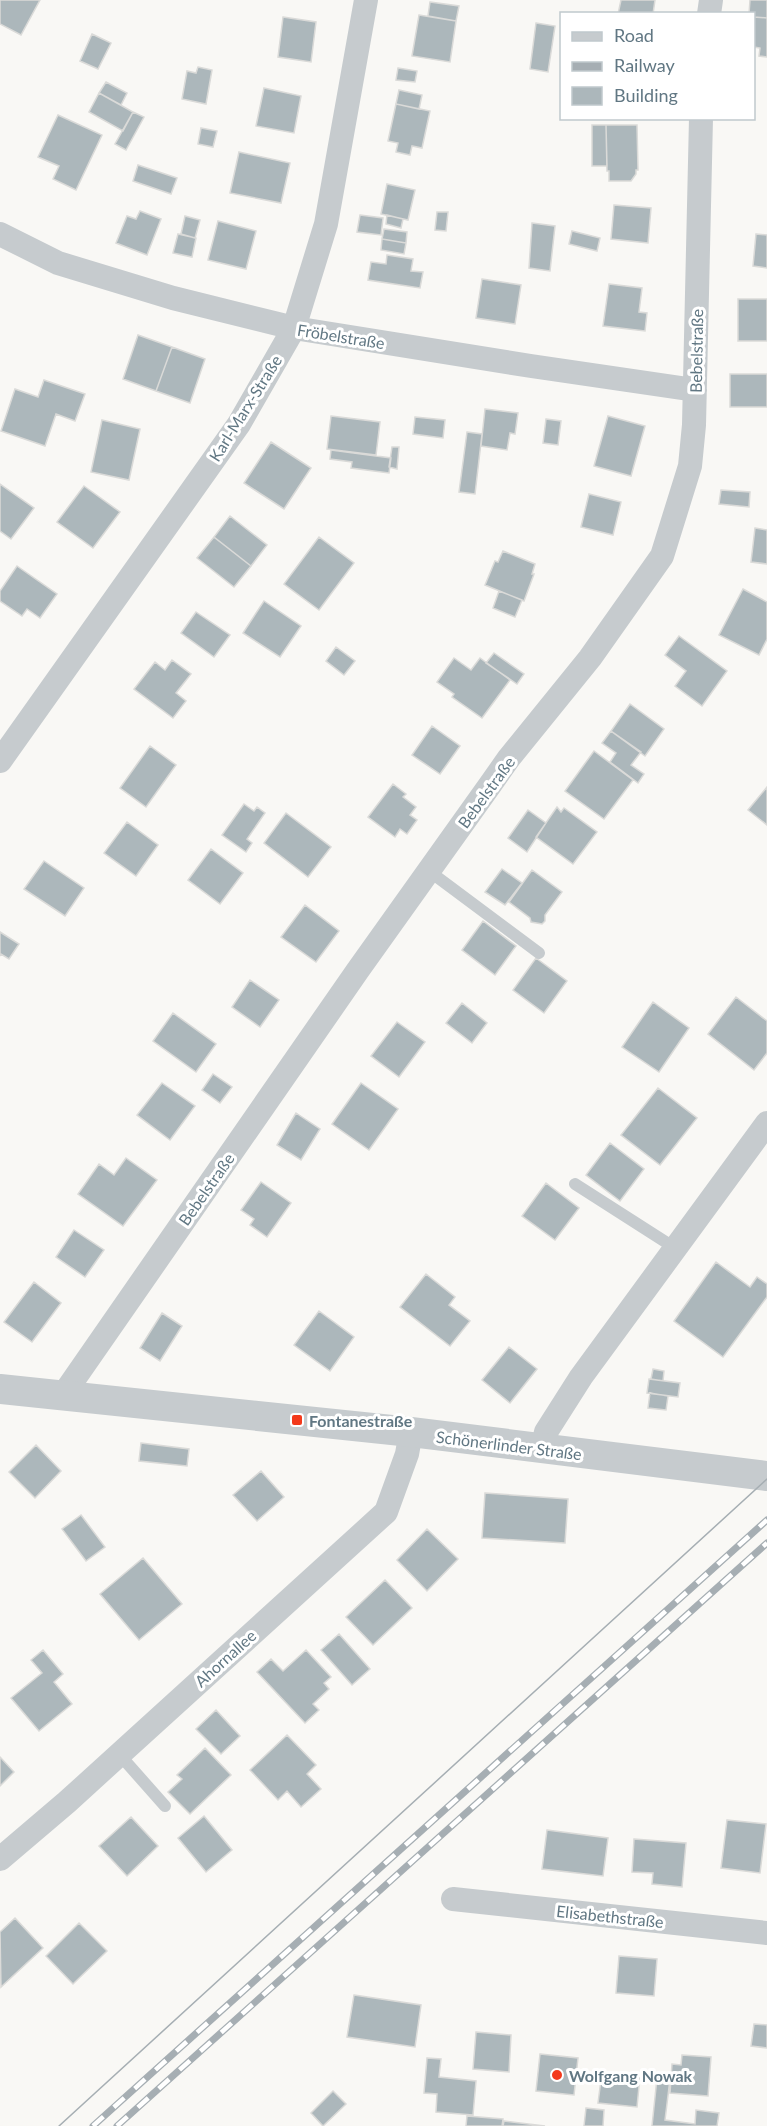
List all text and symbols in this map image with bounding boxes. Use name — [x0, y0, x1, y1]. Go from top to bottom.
legend — [560, 12, 755, 120]
text: Road — [614, 24, 654, 46]
text: Railway — [614, 54, 675, 76]
text: Building — [614, 84, 678, 106]
street label: Bebelstraße — [686, 309, 706, 393]
street label: Fröbelstraße — [296, 320, 386, 352]
street label: Karl-Marx-Straße — [205, 351, 285, 465]
street label: Bebelstraße — [454, 752, 518, 832]
street label: Bebelstraße — [174, 1149, 238, 1229]
place label: Fontanestraße — [309, 1411, 413, 1430]
marker: Fontanestraße — [290, 1413, 304, 1427]
street label: Schönerlinder Straße — [435, 1427, 583, 1463]
street label: Ahornallee — [190, 1626, 260, 1690]
street label: Elisabethstraße — [555, 1901, 665, 1931]
place label: Wolfgang Nowak — [569, 2066, 693, 2085]
marker: Wolfgang Nowak — [550, 2068, 564, 2082]

